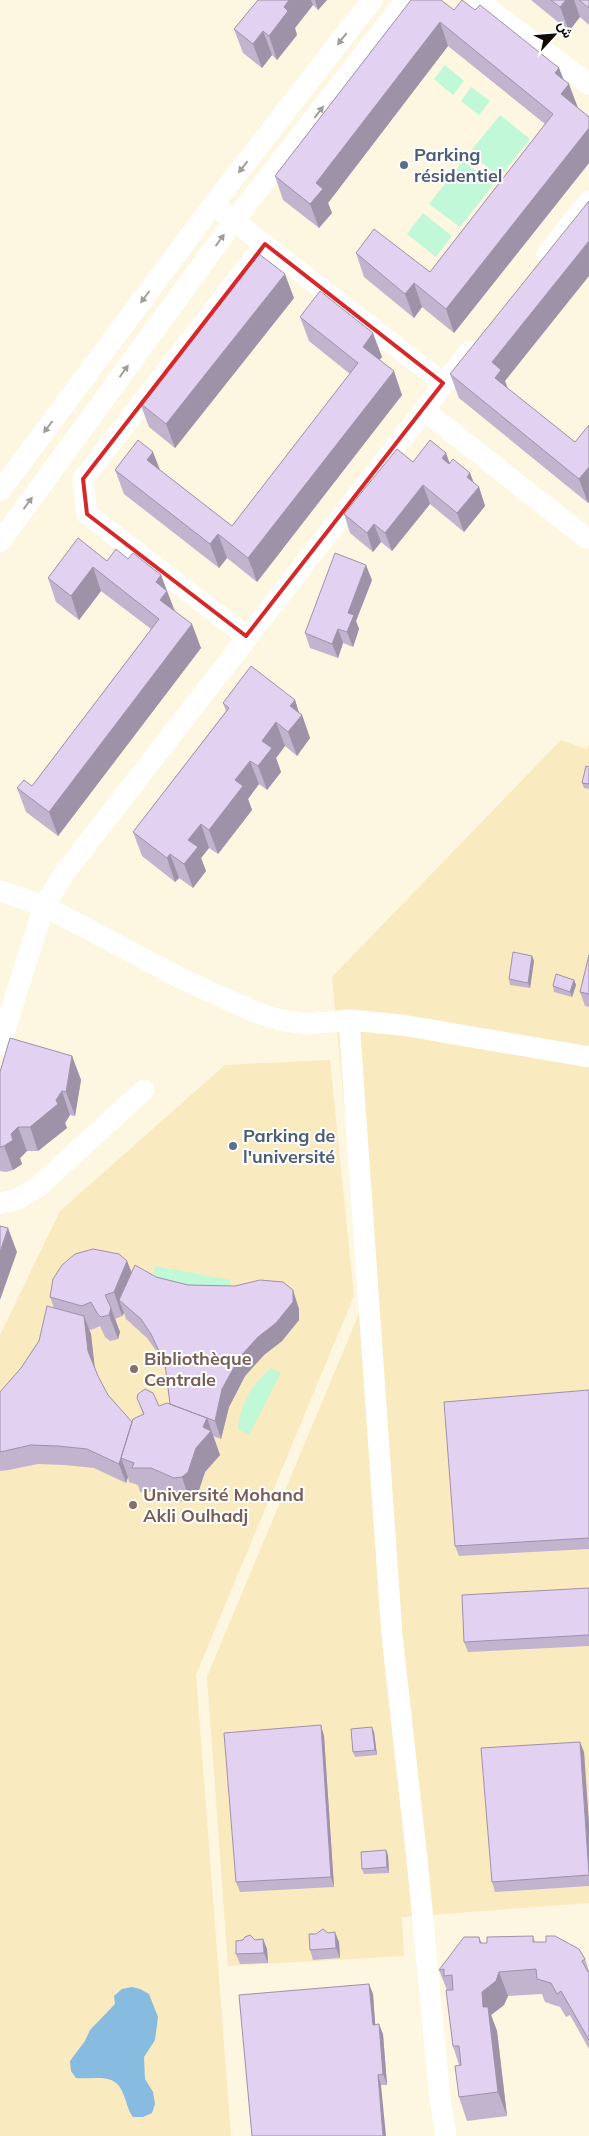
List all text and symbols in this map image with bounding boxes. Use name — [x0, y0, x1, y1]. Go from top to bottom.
north arrow — [529, 10, 579, 60]
text: ش — [554, 18, 578, 41]
one-way arrow — [337, 32, 347, 45]
one-way arrow — [314, 106, 325, 119]
place label: Parking résidentiel — [414, 143, 502, 187]
marker: Parking résidentiel — [398, 159, 410, 171]
one-way arrow — [237, 160, 248, 173]
one-way arrow — [215, 233, 225, 247]
one-way arrow — [140, 290, 150, 304]
one-way arrow — [119, 364, 129, 378]
one-way arrow — [43, 420, 53, 434]
one-way arrow — [23, 496, 33, 510]
place label: Parking de l'université — [243, 1124, 336, 1168]
marker: Parking de l'université — [227, 1140, 239, 1152]
place label: Bibliothèque Centrale — [144, 1347, 252, 1391]
marker: Bibliothèque Centrale — [128, 1363, 140, 1375]
place label: Université Mohand Akli Oulhadj — [143, 1483, 304, 1527]
marker: Université Mohand Akli Oulhadj — [127, 1499, 139, 1511]

